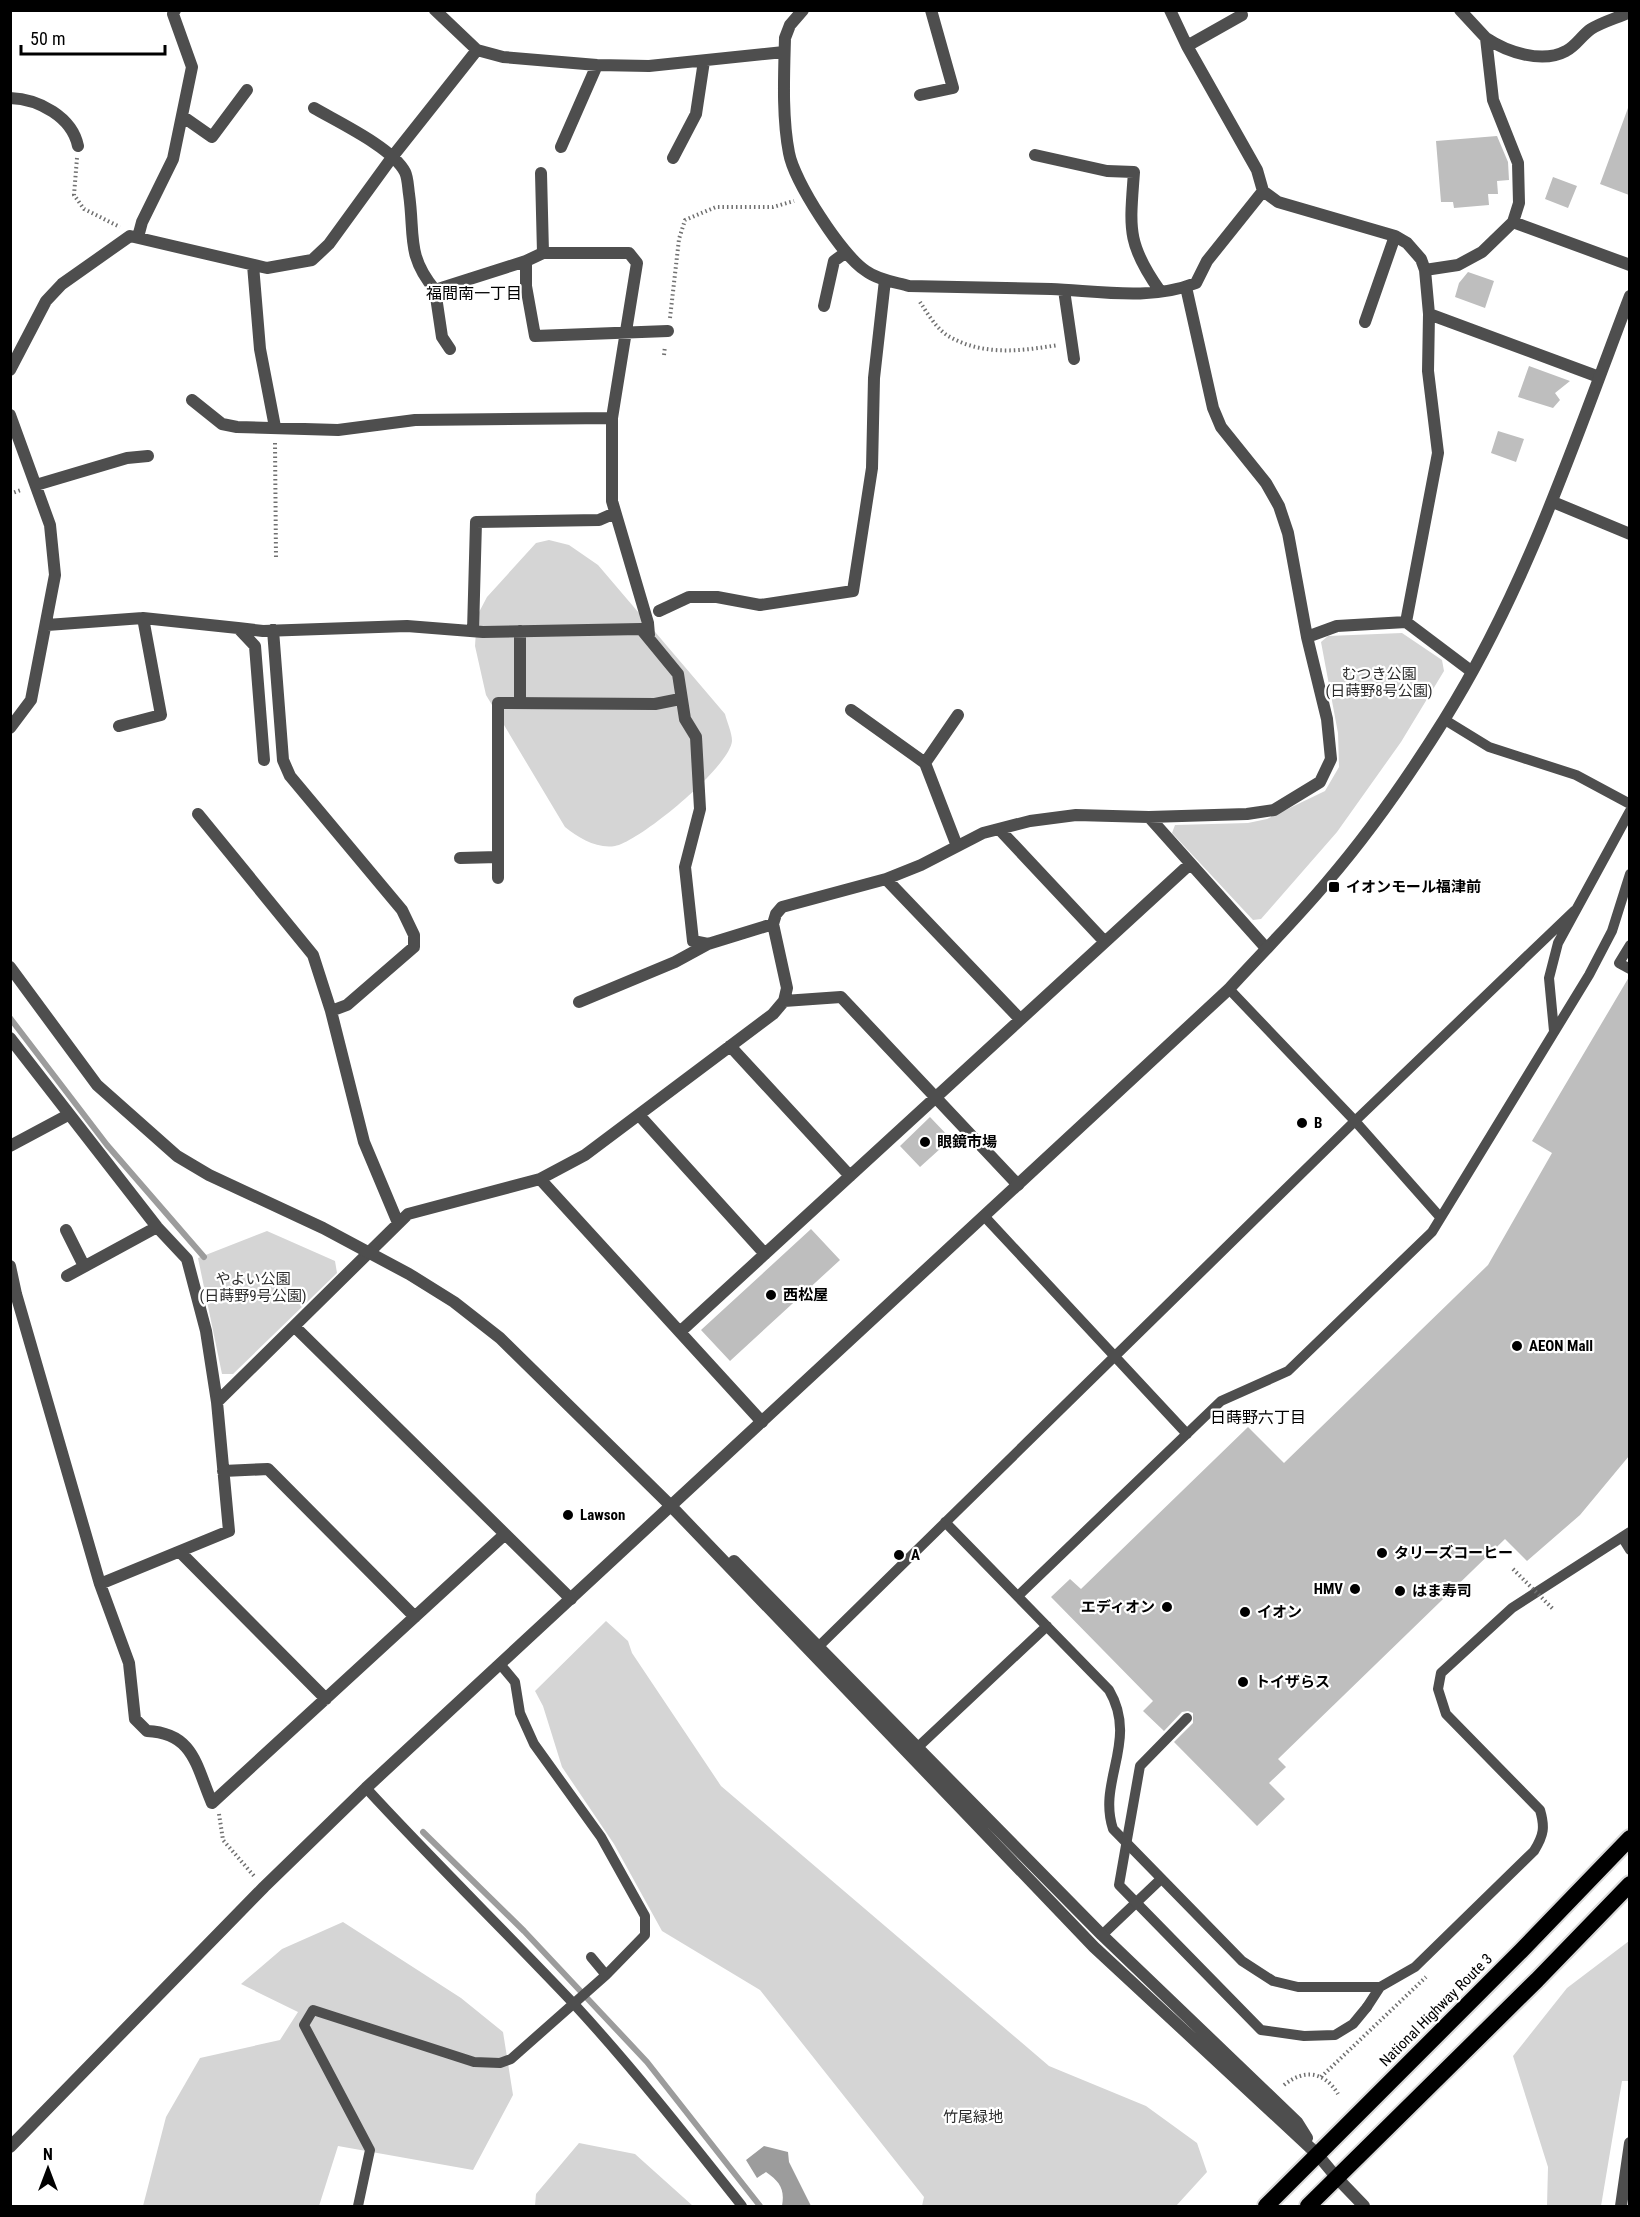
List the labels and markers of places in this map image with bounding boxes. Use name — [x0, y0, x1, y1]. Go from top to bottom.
place label: イオンモール福津前 — [1346, 878, 1481, 896]
marker: イオンモール福津前 — [1327, 880, 1341, 894]
place label: B — [1314, 1114, 1322, 1132]
marker: B — [1295, 1116, 1309, 1130]
place label: 眼鏡市場 — [937, 1133, 997, 1151]
marker: 眼鏡市場 — [918, 1135, 932, 1149]
place label: 西松屋 — [783, 1286, 828, 1304]
marker: 西松屋 — [764, 1288, 778, 1302]
place label: AEON Mall — [1529, 1337, 1593, 1355]
marker: AEON Mall — [1510, 1339, 1524, 1353]
place label: Lawson — [580, 1506, 625, 1524]
marker: Lawson — [561, 1508, 575, 1522]
place label: タリーズコーヒー — [1394, 1544, 1513, 1562]
place label: A — [911, 1546, 920, 1564]
marker: タリーズコーヒー — [1375, 1546, 1389, 1560]
marker: A — [892, 1548, 906, 1562]
place label: HMV — [1314, 1580, 1343, 1598]
marker: HMV — [1348, 1582, 1362, 1596]
place label: はま寿司 — [1412, 1582, 1472, 1600]
marker: はま寿司 — [1393, 1584, 1407, 1598]
place label: エディオン — [1081, 1598, 1155, 1616]
marker: エディオン — [1160, 1600, 1174, 1614]
place label: イオン — [1257, 1603, 1302, 1621]
marker: イオン — [1238, 1605, 1252, 1619]
place label: トイザらス — [1255, 1673, 1330, 1691]
marker: トイザらス — [1236, 1675, 1250, 1689]

